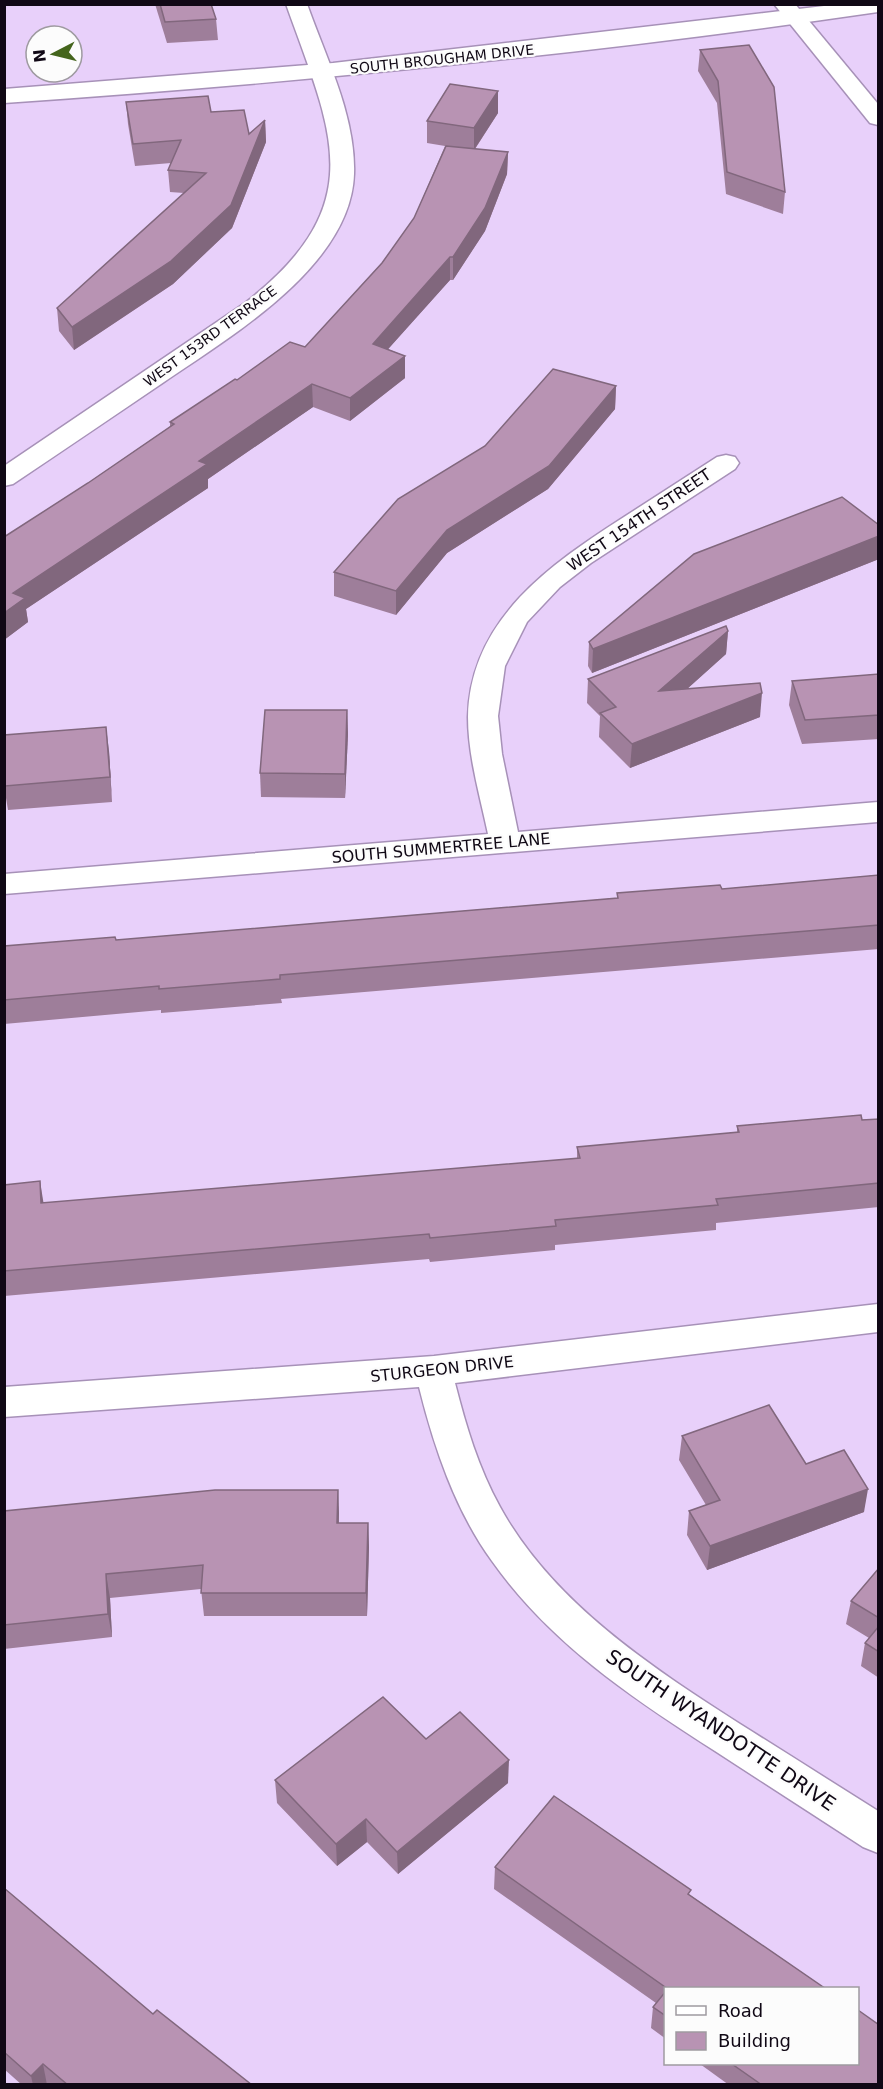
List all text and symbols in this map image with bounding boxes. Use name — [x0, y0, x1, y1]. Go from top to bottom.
north arrow — [24, 24, 84, 84]
street label: SOUTH BROUGHAM DRIVE — [349, 41, 535, 77]
text: N — [29, 48, 50, 64]
street label: WEST 153RD TERRACE — [140, 282, 280, 390]
street label: WEST 154TH STREET — [563, 465, 715, 575]
street label: SOUTH SUMMERTREE LANE — [331, 829, 551, 867]
street label: STURGEON DRIVE — [369, 1352, 515, 1386]
street label: SOUTH WYANDOTTE DRIVE — [602, 1644, 840, 1816]
legend — [664, 1987, 859, 2065]
text: Road — [718, 2000, 763, 2021]
text: Building — [718, 2030, 791, 2051]

